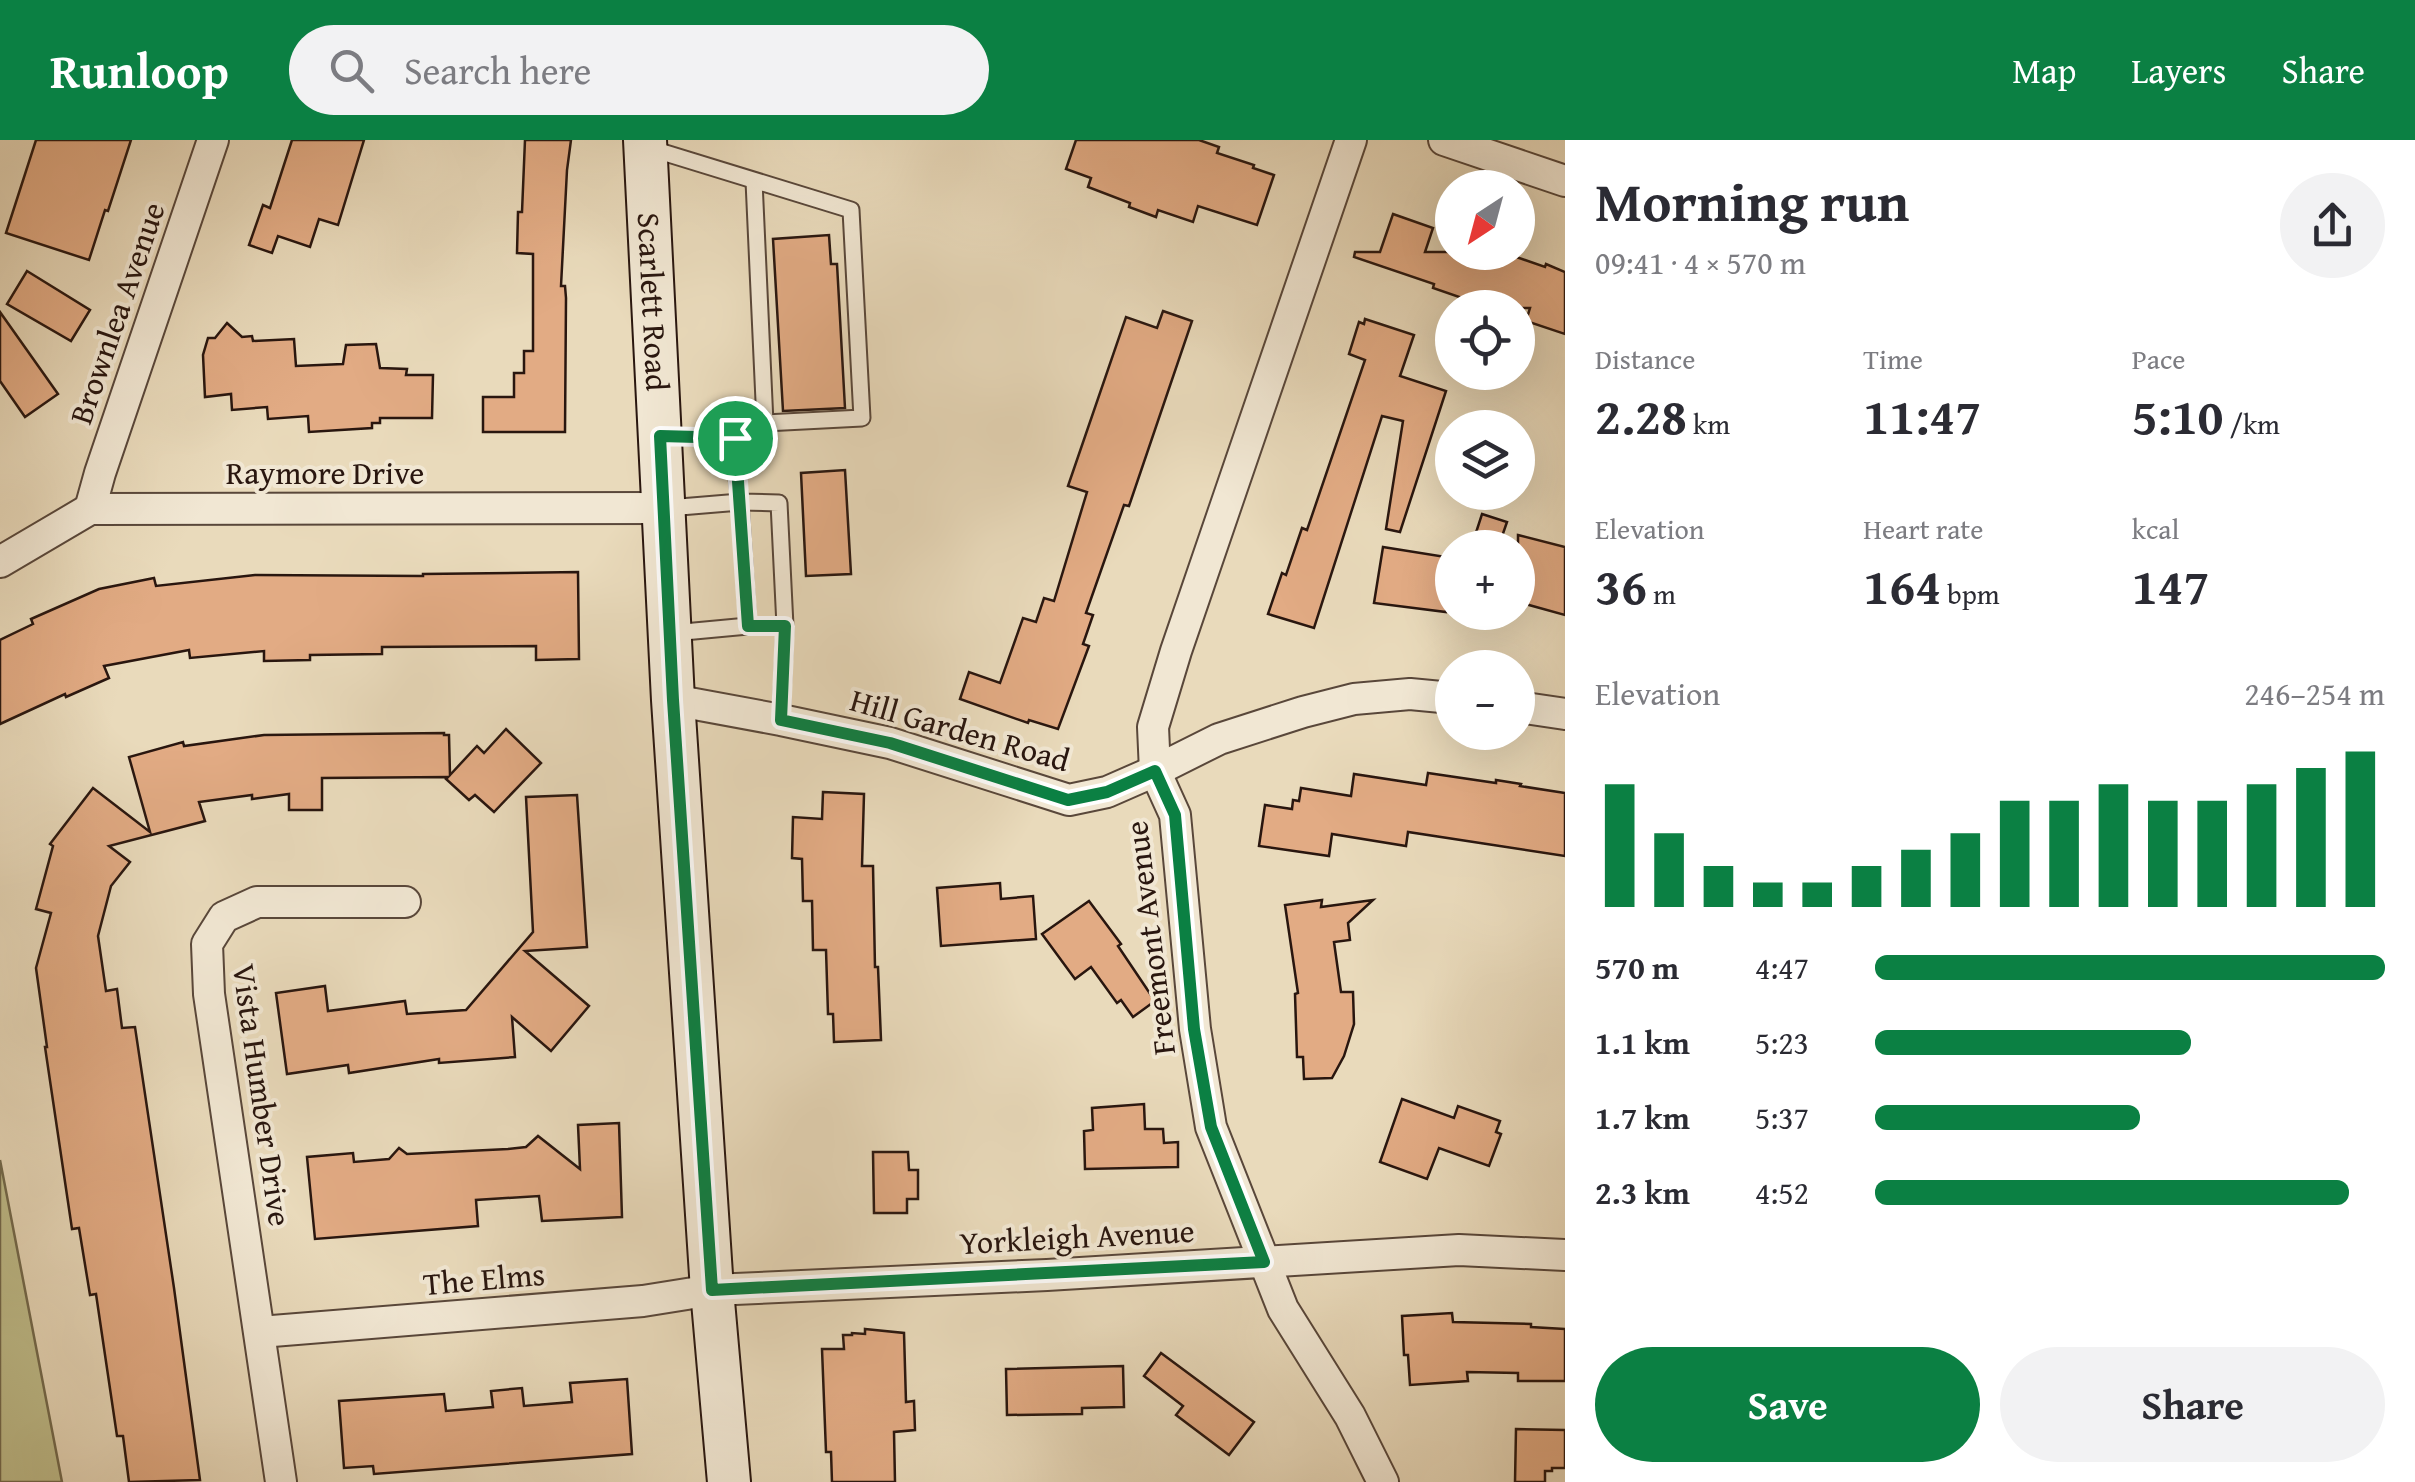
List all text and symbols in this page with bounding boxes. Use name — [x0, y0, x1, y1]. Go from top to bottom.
search box — [289, 25, 989, 115]
text: Runloop — [50, 35, 229, 106]
text: Search here — [404, 42, 591, 98]
icon: search — [324, 43, 379, 98]
text: Map — [2012, 45, 2076, 96]
text: Layers — [2131, 45, 2226, 96]
text: Share — [2281, 45, 2365, 96]
text: Morning run — [1595, 161, 1909, 241]
north arrow — [1435, 170, 1535, 270]
map controls — [1435, 170, 1535, 750]
button: share — [2280, 173, 2385, 278]
street label: Brownlea Avenue — [57, 196, 176, 430]
street label: Scarlett Road — [626, 211, 682, 392]
text: 09:41 · 4 × 570 m — [1595, 239, 1806, 286]
button: locate — [1435, 290, 1535, 390]
text: Distance — [1595, 338, 1695, 379]
text: Time — [1863, 338, 1923, 379]
text: Pace — [2132, 338, 2186, 379]
text: 2.28 — [1595, 379, 1687, 452]
text: 11:47 — [1863, 379, 1981, 452]
text: 5:10 — [2132, 379, 2224, 452]
pin — [693, 396, 778, 481]
text: km — [1687, 403, 1730, 444]
text: /km — [2224, 403, 2280, 444]
button: layers — [1435, 410, 1535, 510]
icon: arrive — [708, 411, 763, 466]
street label: Raymore Drive — [226, 449, 424, 496]
text: Elevation — [1595, 508, 1705, 549]
text: Heart rate — [1863, 508, 1983, 549]
text: kcal — [2132, 508, 2179, 549]
button: + — [1435, 530, 1535, 630]
text: 36 — [1595, 549, 1647, 622]
text: 164 — [1863, 549, 1941, 622]
text: 147 — [2132, 549, 2209, 622]
text: m — [1647, 573, 1676, 614]
text: bpm — [1941, 573, 2000, 614]
button: − — [1435, 650, 1535, 750]
text: Elevation — [1595, 670, 1720, 717]
text: 246–254 m — [2244, 670, 2385, 717]
street label: Hill Garden Road — [845, 676, 1075, 783]
street label: Freemont Avenue — [1112, 818, 1187, 1058]
text: 570 m — [1595, 944, 1679, 991]
text: 4:47 — [1755, 944, 1809, 991]
street label: Vista Humber Drive — [221, 961, 304, 1229]
text: 1.1 km — [1595, 1019, 1690, 1066]
text: 5:23 — [1755, 1019, 1809, 1066]
text: 1.7 km — [1595, 1094, 1690, 1141]
text: 5:37 — [1755, 1094, 1809, 1141]
text: 2.3 km — [1595, 1169, 1690, 1216]
text: 4:52 — [1755, 1169, 1809, 1216]
street label: Yorkleigh Avenue — [958, 1207, 1196, 1266]
street label: The Elms — [421, 1250, 547, 1307]
button: Save — [1595, 1347, 1980, 1462]
button: Share — [2000, 1347, 2385, 1462]

